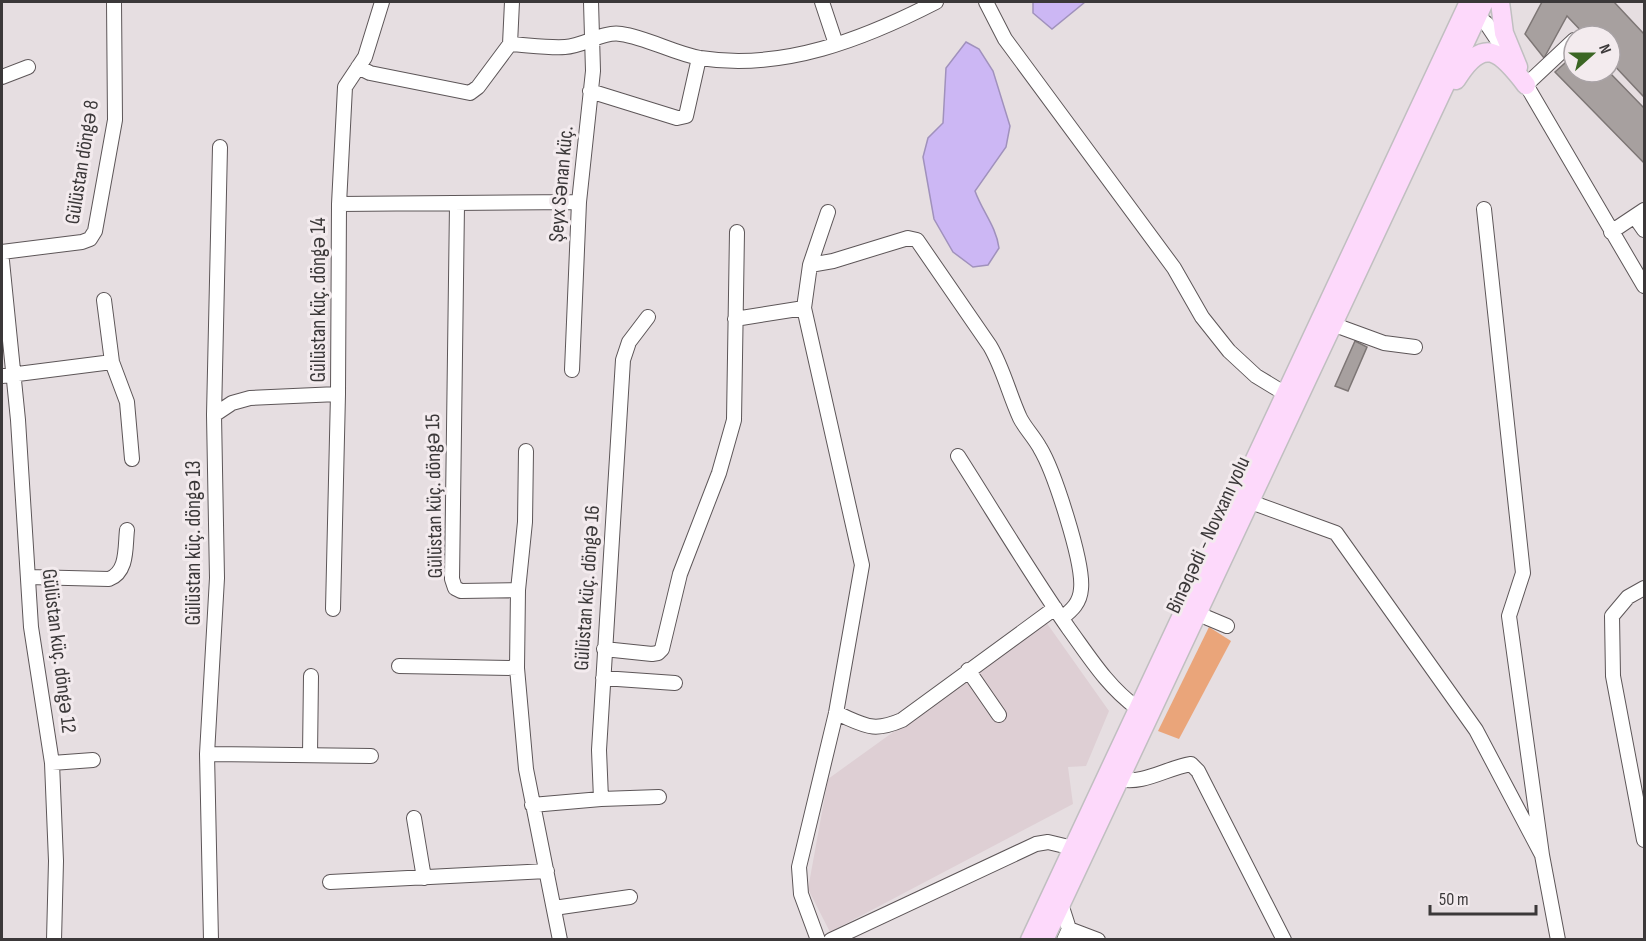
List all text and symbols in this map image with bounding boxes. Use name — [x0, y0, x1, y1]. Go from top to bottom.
north arrow — [1562, 24, 1622, 84]
text: N — [1594, 42, 1615, 57]
street label: Gülüstan döngə 8 — [60, 98, 104, 226]
street label: Şeyx Sənan küç. — [543, 125, 579, 243]
street label: Gülüstan küç. döngə 14 — [306, 217, 331, 383]
street label: Gülüstan küç. döngə 15 — [420, 413, 448, 579]
street label: Binəqədi - Novxanı yolu — [1161, 453, 1255, 617]
street label: Gülüstan küç. döngə 13 — [181, 460, 206, 626]
street label: Gülüstan küç. döngə 16 — [569, 505, 605, 671]
street label: Gülüstan küç. döngə 12 — [37, 567, 81, 735]
scale bar — [1430, 878, 1536, 916]
text: 50 m — [1439, 889, 1469, 910]

